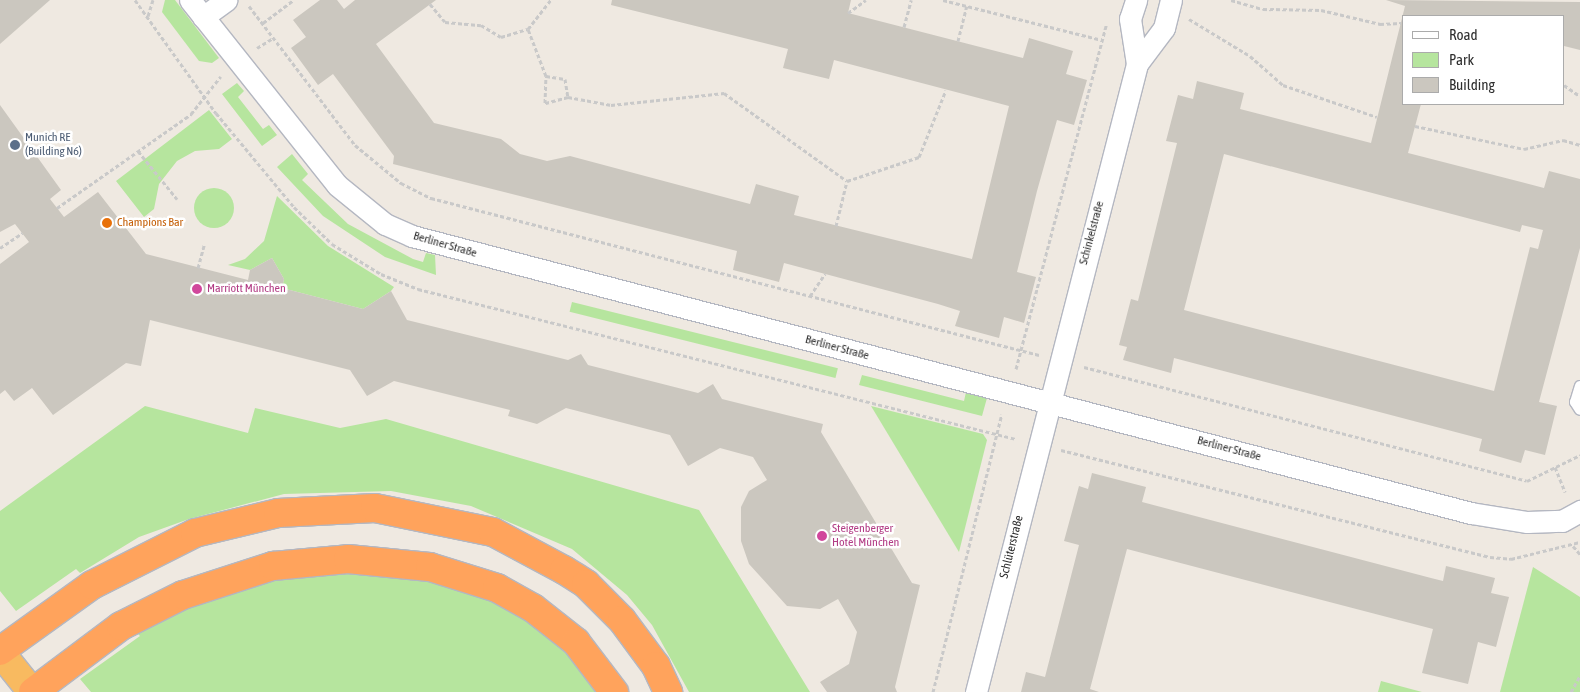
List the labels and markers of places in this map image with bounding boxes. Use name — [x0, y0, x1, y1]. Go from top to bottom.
place label: Munich RE (Building N6) — [25, 131, 82, 159]
marker: Munich RE (Building N6) — [9, 139, 21, 151]
place label: Champions Bar — [117, 216, 183, 230]
marker: Champions Bar — [101, 217, 113, 229]
place label: Marriott München — [207, 282, 286, 296]
marker: Marriott München — [191, 283, 203, 295]
place label: Steigenberger Hotel München — [832, 522, 899, 550]
marker: Steigenberger Hotel München — [816, 530, 828, 542]

